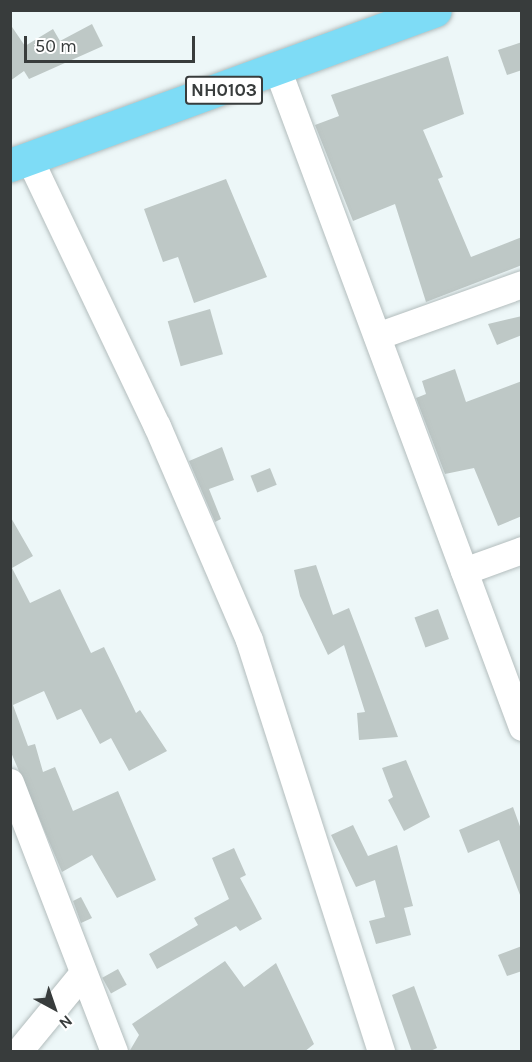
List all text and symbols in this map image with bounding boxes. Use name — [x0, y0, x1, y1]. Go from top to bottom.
scale bar — [27, 24, 198, 62]
text: 50 m — [35, 35, 77, 57]
road number: NH0103 — [185, 75, 263, 105]
north arrow — [24, 978, 84, 1038]
text: N — [55, 1011, 76, 1033]

